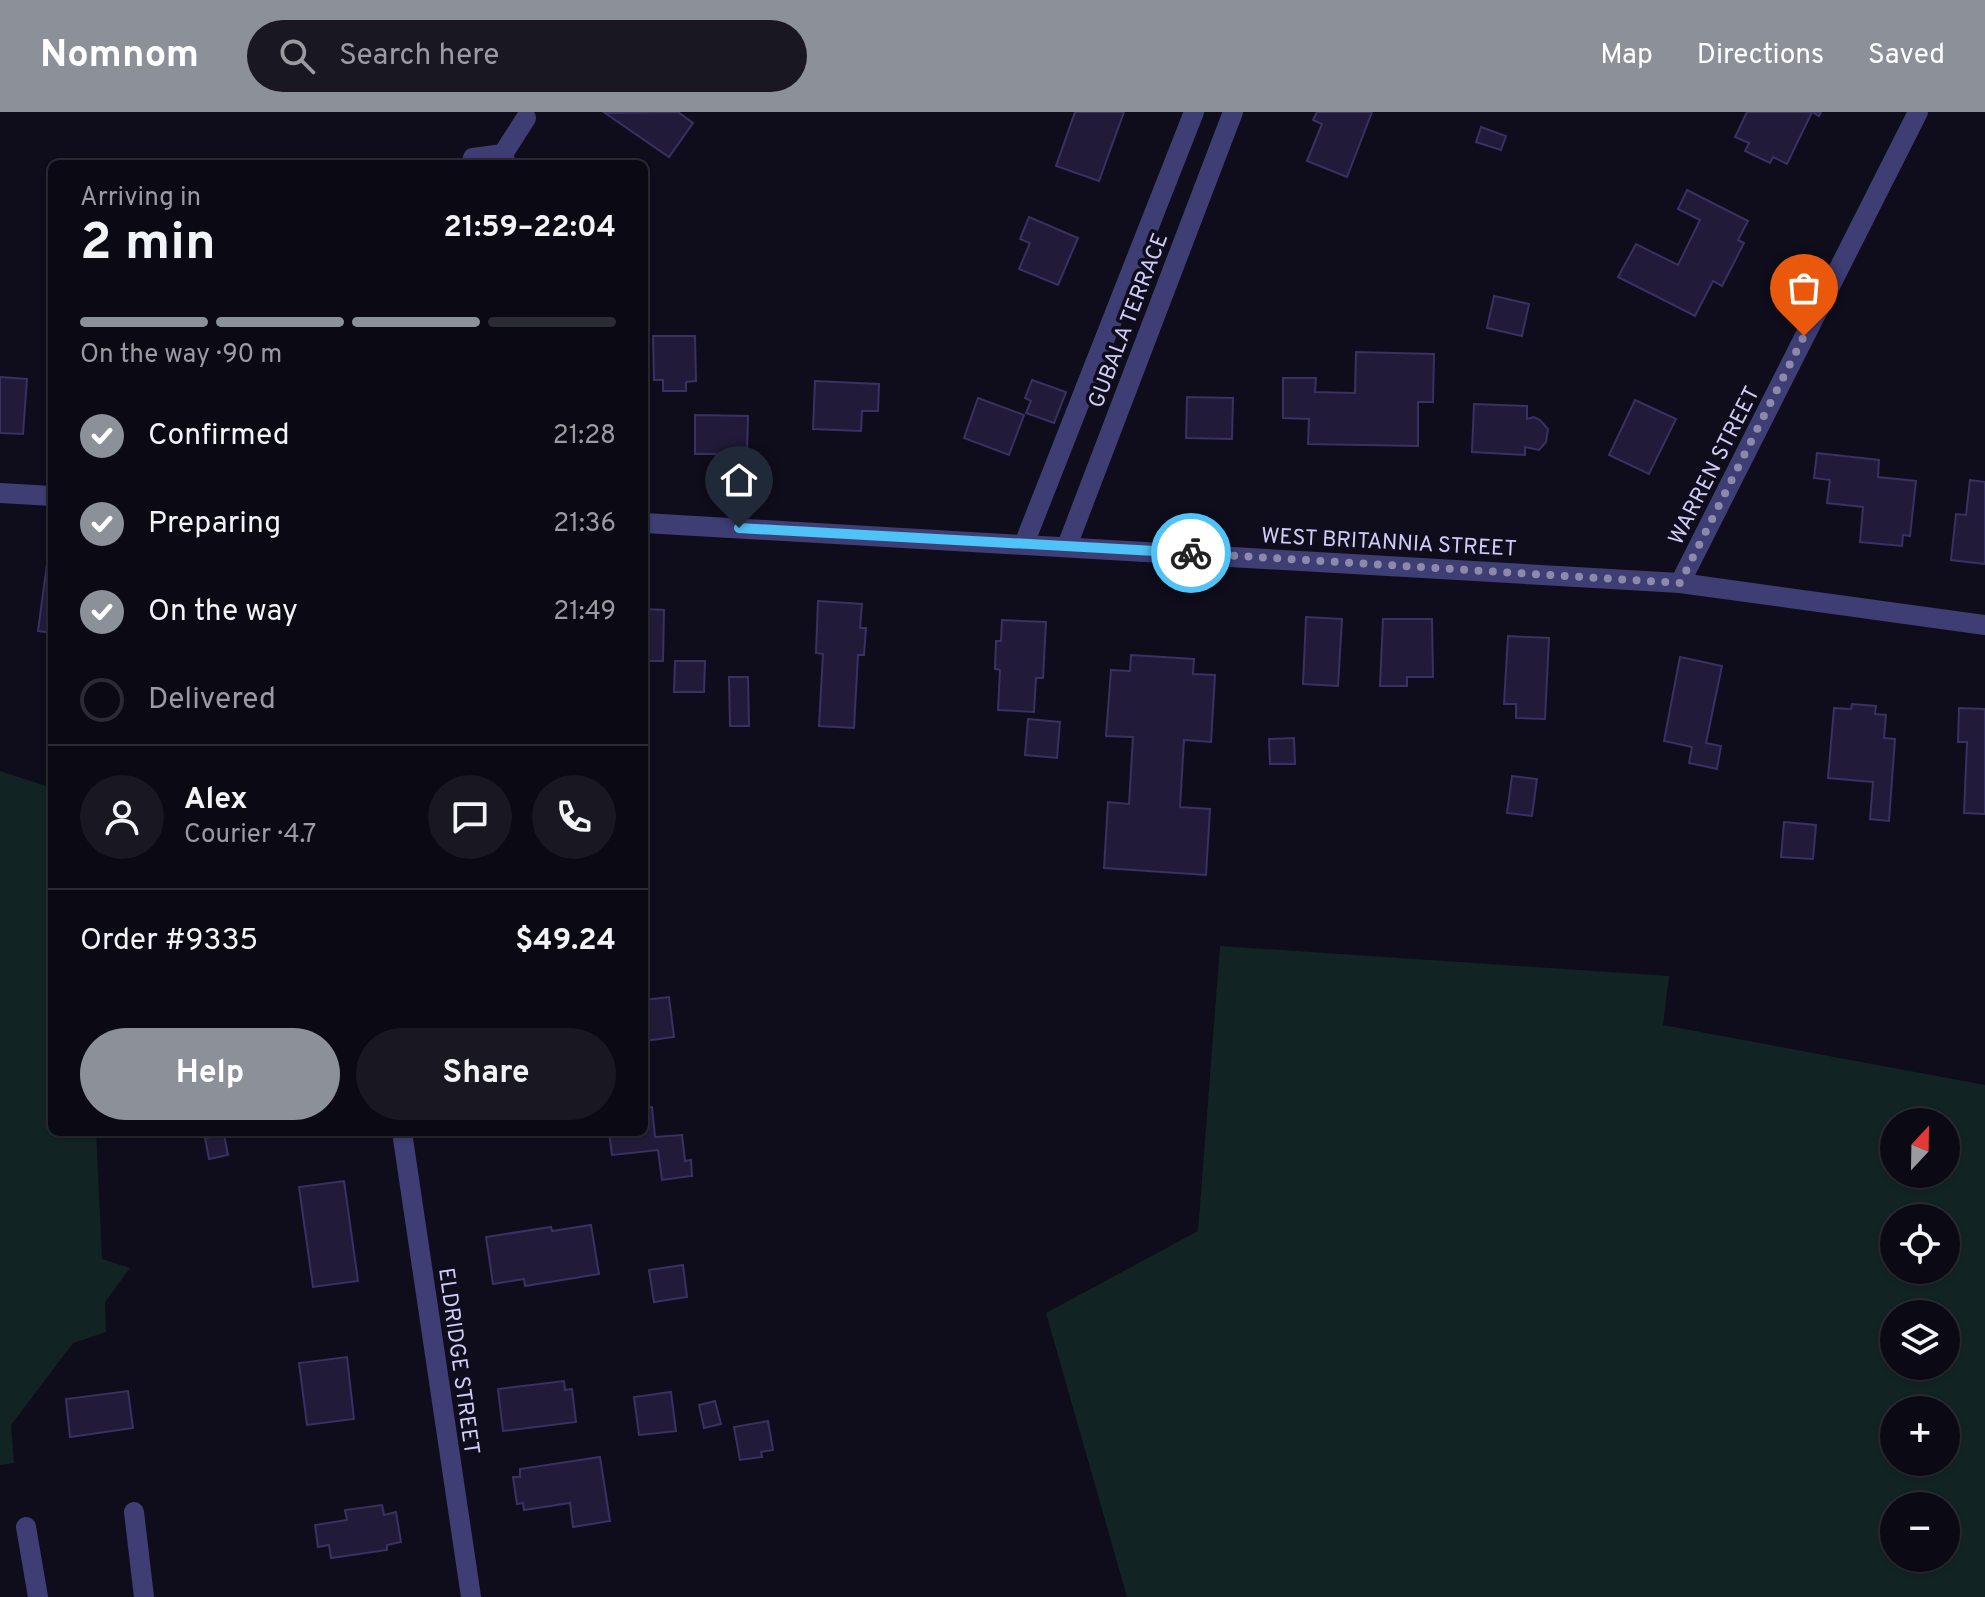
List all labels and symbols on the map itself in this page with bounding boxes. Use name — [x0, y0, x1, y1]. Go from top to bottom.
street label: GUBALA TERRACE — [1084, 230, 1175, 412]
pin — [1770, 254, 1838, 336]
street label: WARREN STREET — [1664, 382, 1767, 550]
pin — [705, 446, 773, 528]
courier — [1151, 513, 1231, 593]
street label: WEST BRITANNIA STREET — [1260, 523, 1517, 564]
north arrow — [1880, 1108, 1960, 1188]
street label: ELDRIDGE STREET — [431, 1266, 484, 1457]

